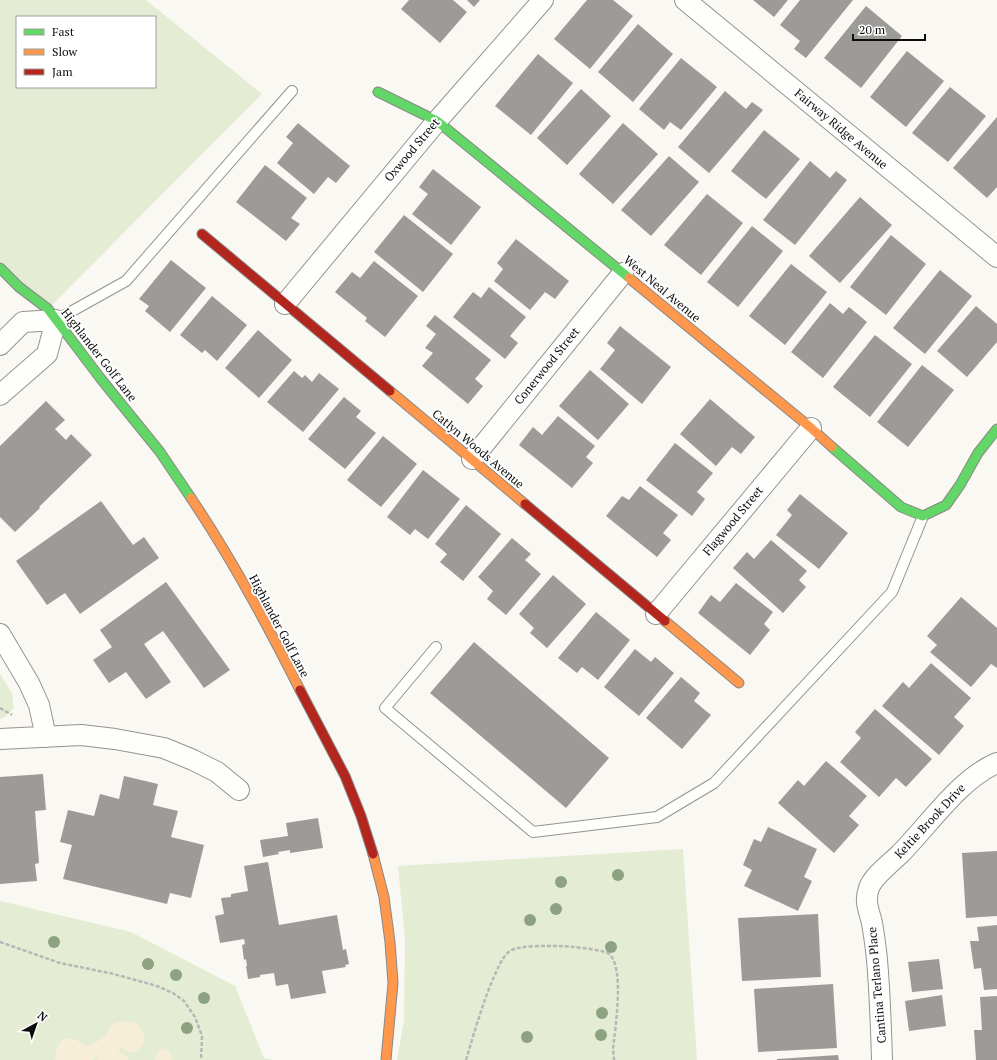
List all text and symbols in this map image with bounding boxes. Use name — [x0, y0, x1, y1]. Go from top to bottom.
legend — [16, 16, 156, 88]
scale bar — [853, 16, 925, 42]
text: 20 m — [859, 22, 886, 37]
text: Fast — [52, 24, 75, 39]
text: Slow — [52, 44, 78, 59]
text: Jam — [52, 64, 73, 79]
street label: Fairway Ridge Avenue — [792, 85, 891, 172]
street label: Oxwood Street — [381, 114, 443, 185]
street label: West Neal Avenue — [621, 252, 704, 325]
street label: Highlander Golf Lane — [58, 305, 140, 404]
street label: Conerwood Street — [511, 323, 583, 407]
street label: Catlyn Woods Avenue — [429, 406, 527, 491]
street label: Flagwood Street — [699, 483, 766, 558]
street label: Highlander Golf Lane — [246, 572, 313, 680]
street label: Keltie Brook Drive — [891, 780, 968, 861]
street label: Cantina Terlano Place — [864, 926, 889, 1044]
north arrow — [16, 1004, 56, 1044]
text: N — [35, 1008, 51, 1025]

